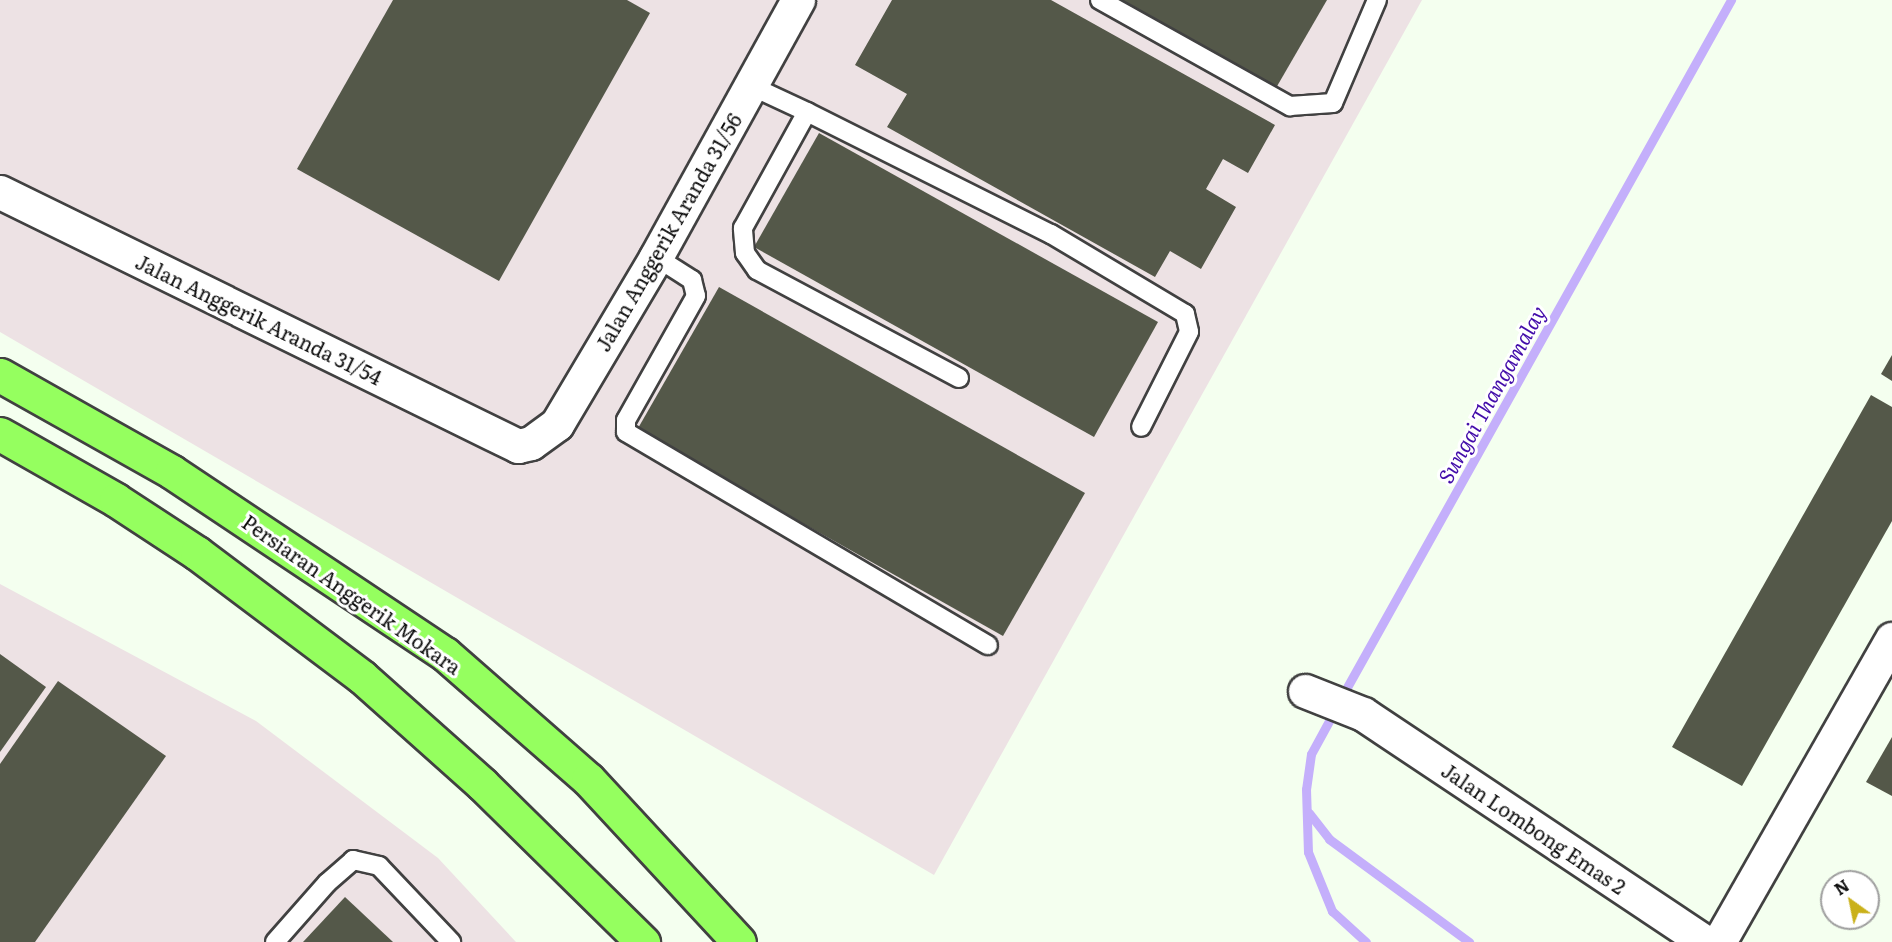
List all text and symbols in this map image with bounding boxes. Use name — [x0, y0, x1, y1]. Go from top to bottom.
street label: Jalan Anggerik Aranda 31/56 — [590, 109, 746, 355]
street label: Jalan Anggerik Aranda 31/54 — [132, 249, 386, 389]
water label: Sungai Thangamalay — [1432, 301, 1550, 487]
street label: Persiaran Anggerik Mokara — [238, 509, 466, 679]
street label: Jalan Lombong Emas 2 — [1437, 757, 1631, 899]
north arrow — [1820, 870, 1880, 930]
text: N — [1829, 873, 1853, 900]

